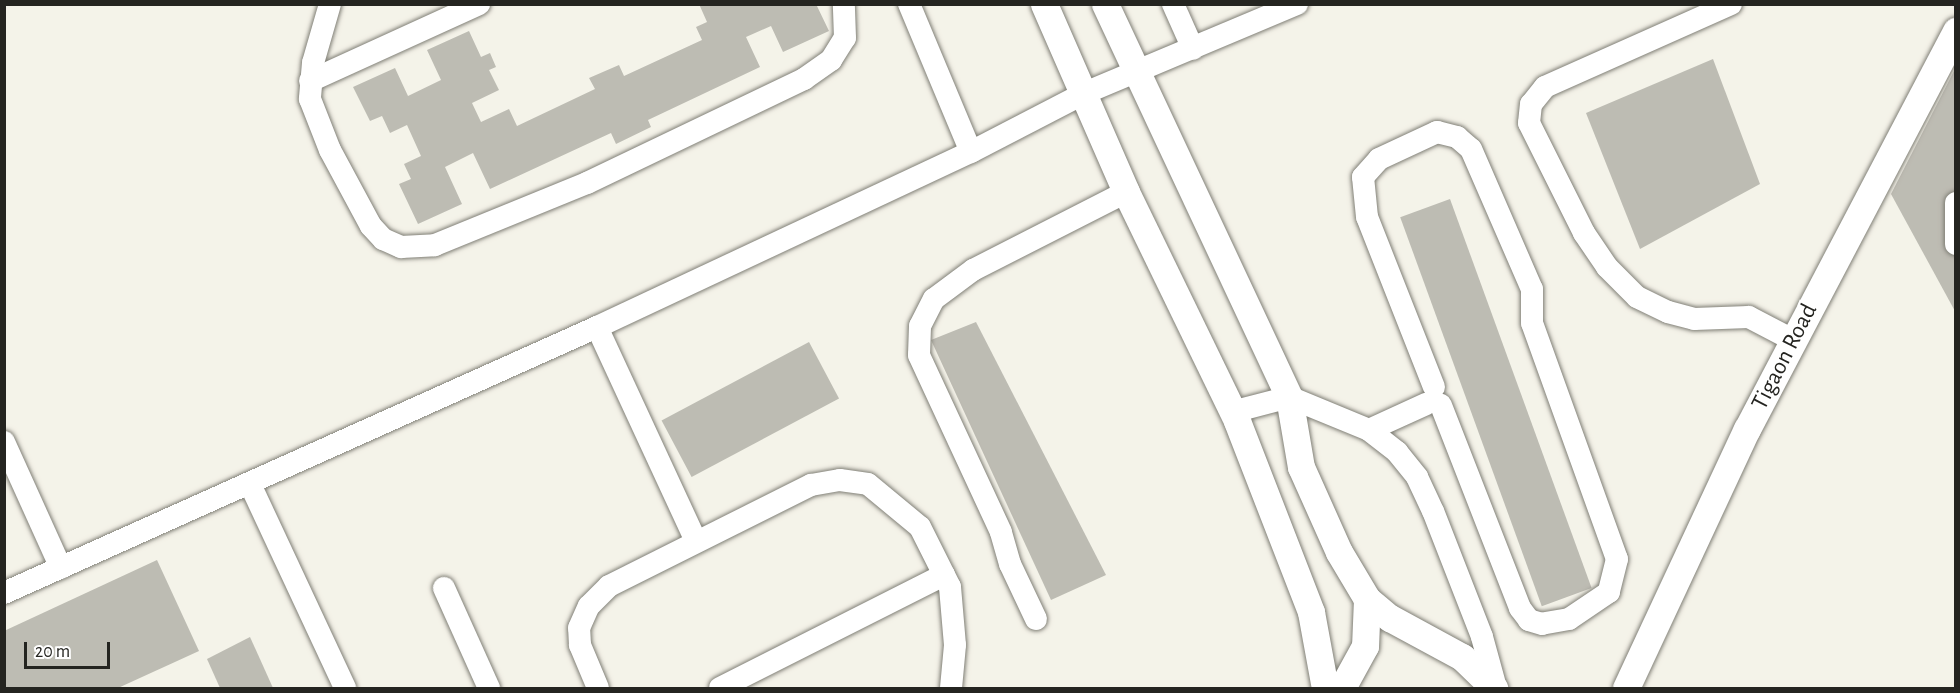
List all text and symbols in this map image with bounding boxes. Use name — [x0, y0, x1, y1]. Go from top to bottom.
street label: Tigaon Road — [1746, 299, 1824, 415]
scale bar — [27, 630, 112, 668]
text: 20 m — [35, 643, 70, 661]

